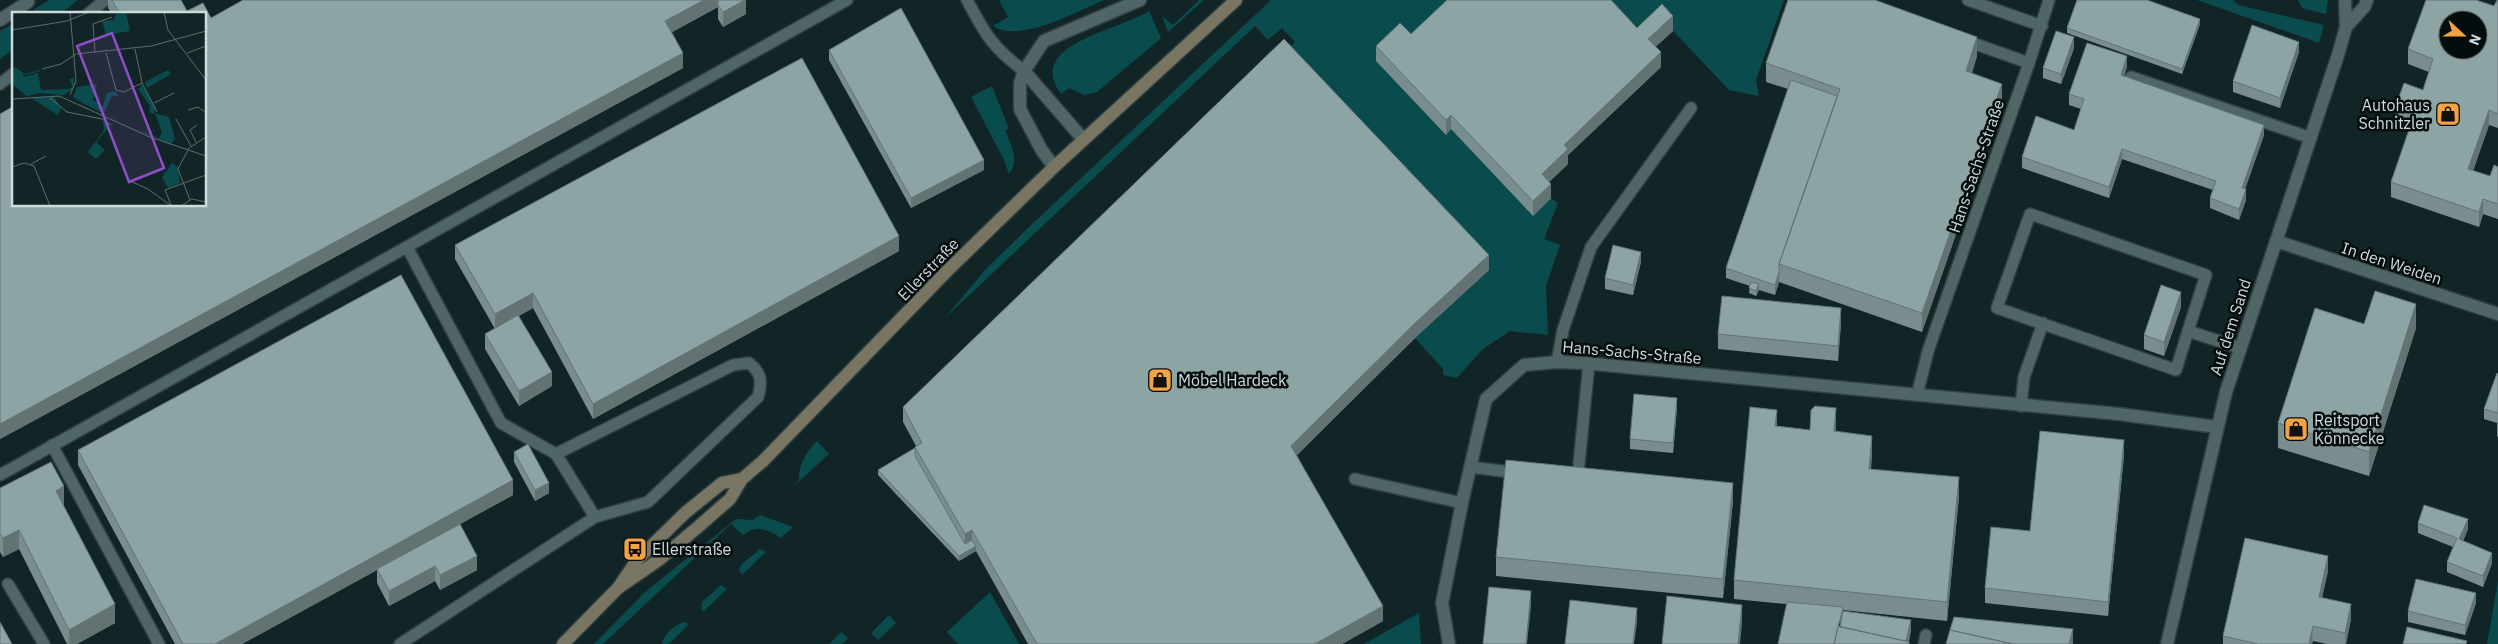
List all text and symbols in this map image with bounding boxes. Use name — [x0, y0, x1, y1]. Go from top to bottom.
north arrow — [2438, 10, 2488, 60]
inset map — [12, 12, 206, 206]
text: N — [2465, 32, 2485, 48]
place label: Autohaus Schnitzler — [2358, 95, 2430, 133]
street label: Hans-Sachs-Straße — [1944, 97, 2008, 235]
shop icon: Autohaus Schnitzler — [2435, 101, 2461, 127]
street label: Ellerstraße — [893, 233, 963, 304]
street label: In den Weiden — [2339, 237, 2445, 289]
street label: Auf dem Sand — [2205, 276, 2255, 378]
street label: Hans-Sachs-Straße — [1562, 336, 1703, 368]
shop icon: Möbel Hardeck — [1147, 367, 1173, 393]
place label: Möbel Hardeck — [1178, 370, 1287, 390]
place label: Reitsport Könnecke — [2314, 410, 2385, 448]
shop icon: Reitsport Könnecke — [2283, 416, 2309, 442]
bus stop icon: Ellerstraße — [622, 536, 648, 562]
place label: Ellerstraße — [652, 539, 731, 559]

